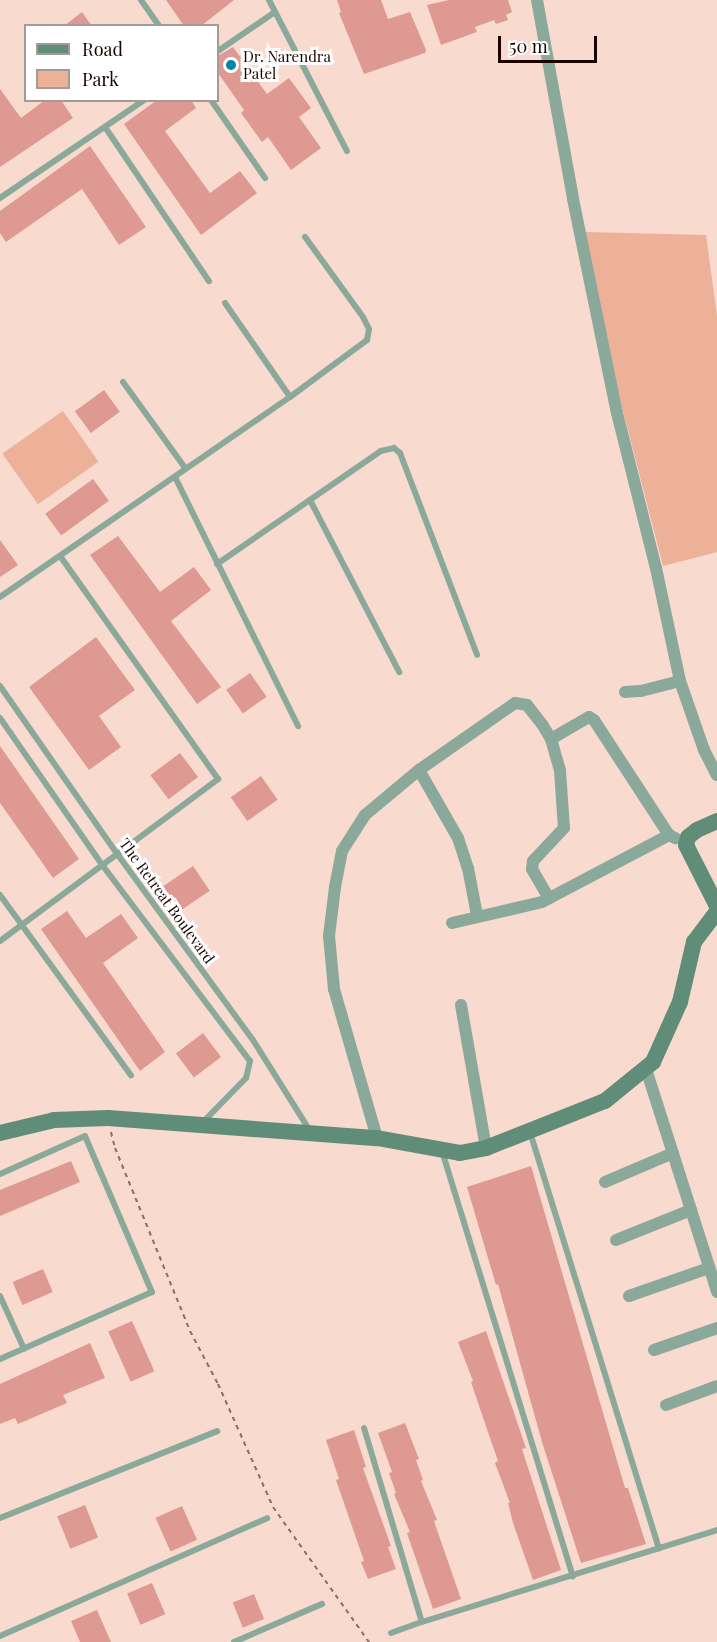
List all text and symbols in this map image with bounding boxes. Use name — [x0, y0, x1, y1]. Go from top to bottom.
legend — [24, 24, 219, 102]
scale bar — [501, 24, 600, 62]
text: 50 m — [509, 34, 548, 58]
text: Road — [82, 37, 123, 61]
place label: Dr. Narendra Patel — [243, 47, 331, 82]
marker: Dr. Narendra Patel — [224, 58, 238, 72]
text: Park — [82, 67, 119, 91]
street label: The Retreat Boulevard — [116, 835, 218, 967]

